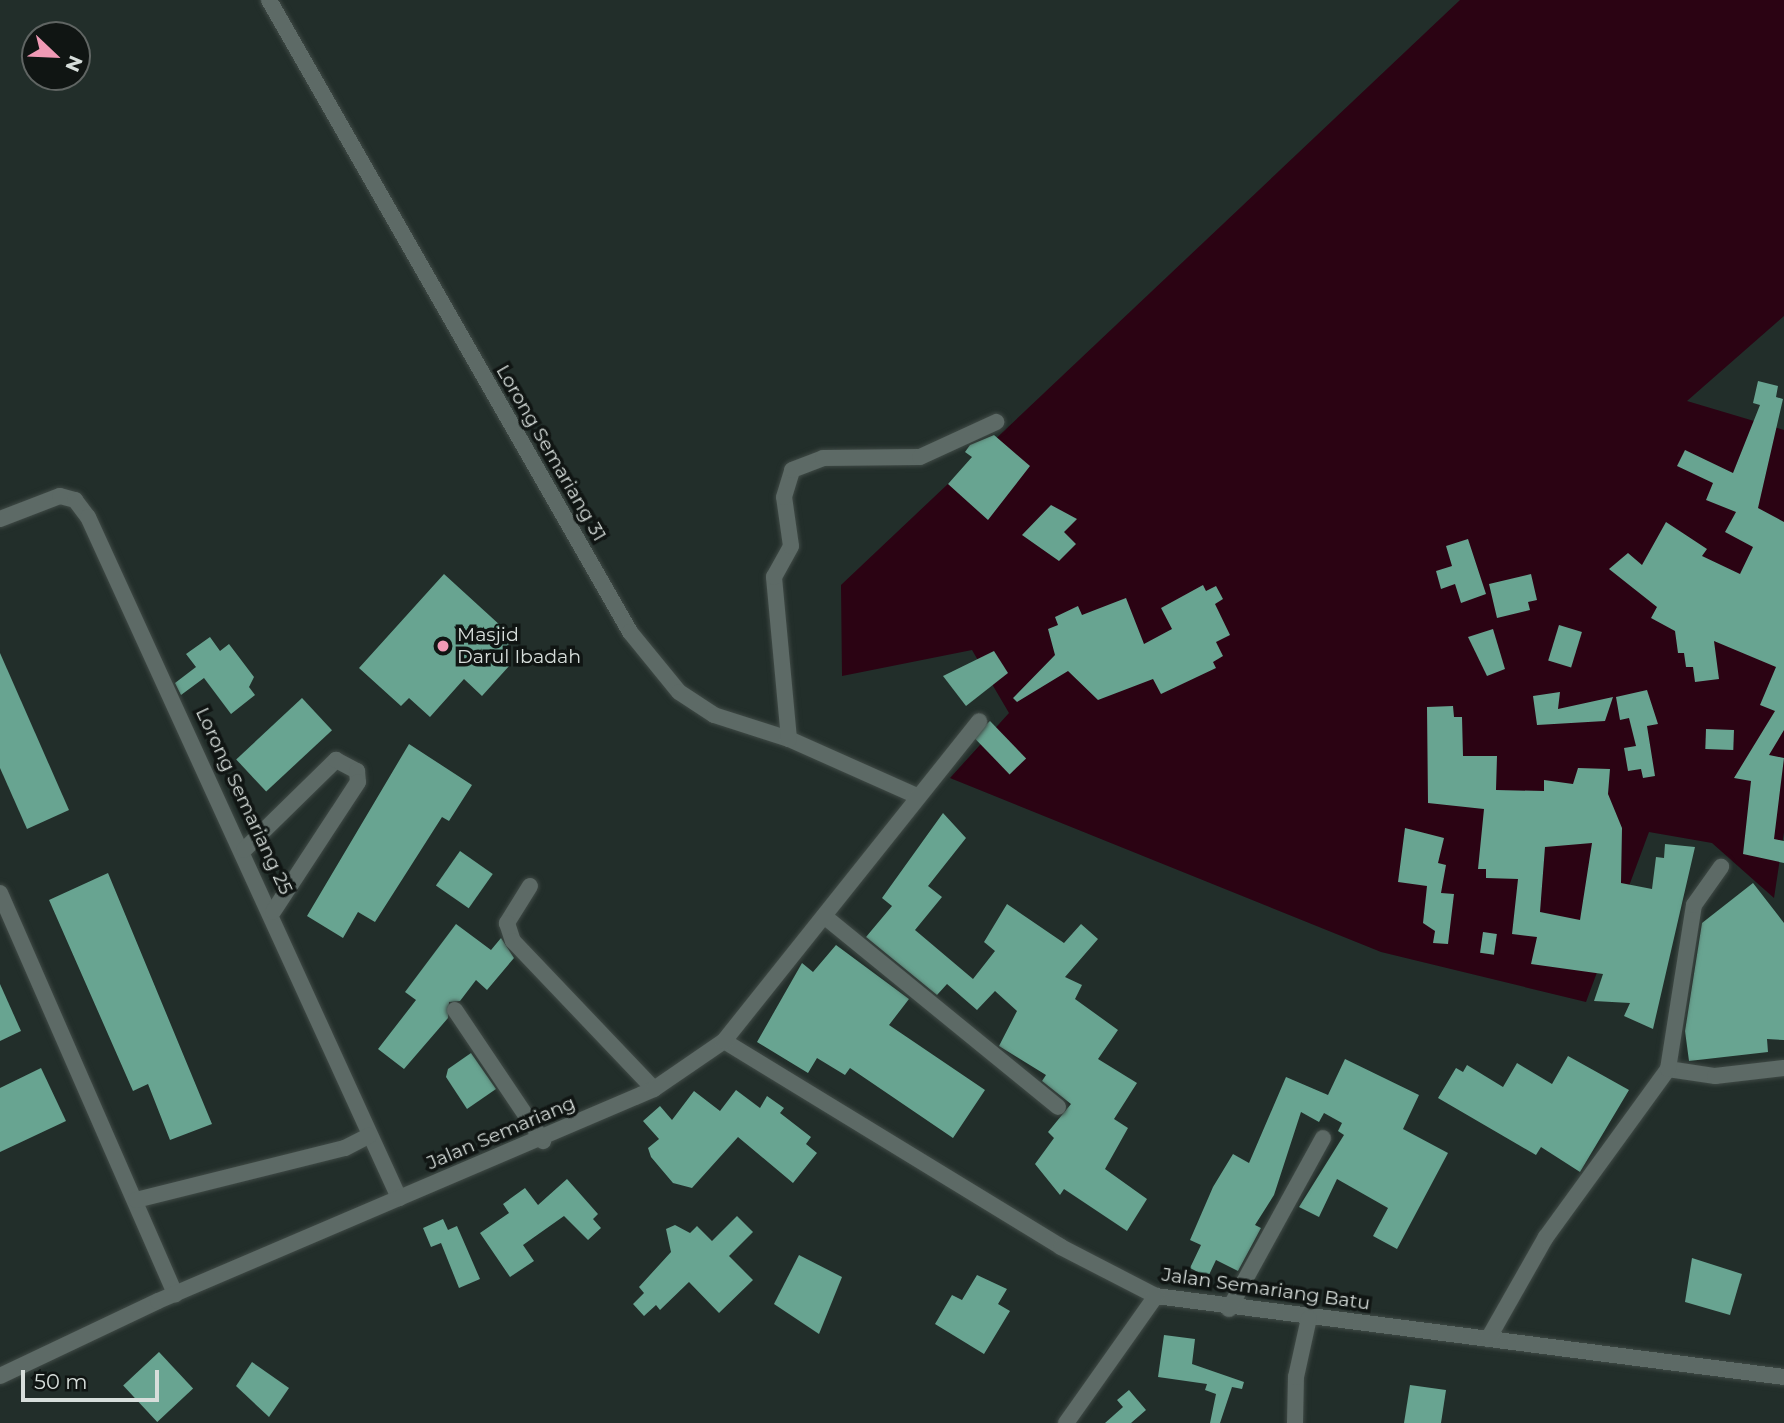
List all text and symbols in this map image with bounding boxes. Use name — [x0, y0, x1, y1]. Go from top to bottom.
north arrow — [21, 21, 91, 91]
text: N — [60, 52, 88, 75]
street label: Lorong Semariang 31 — [491, 361, 611, 545]
place label: Masjid Darul Ibadah — [457, 624, 581, 668]
marker: Masjid Darul Ibadah — [435, 638, 451, 654]
street label: Lorong Semariang 25 — [191, 704, 297, 898]
street label: Jalan Semariang — [423, 1091, 579, 1175]
street label: Jalan Semariang Batu — [1160, 1263, 1372, 1315]
scale bar — [24, 1356, 163, 1400]
text: 50 m — [34, 1369, 88, 1394]

